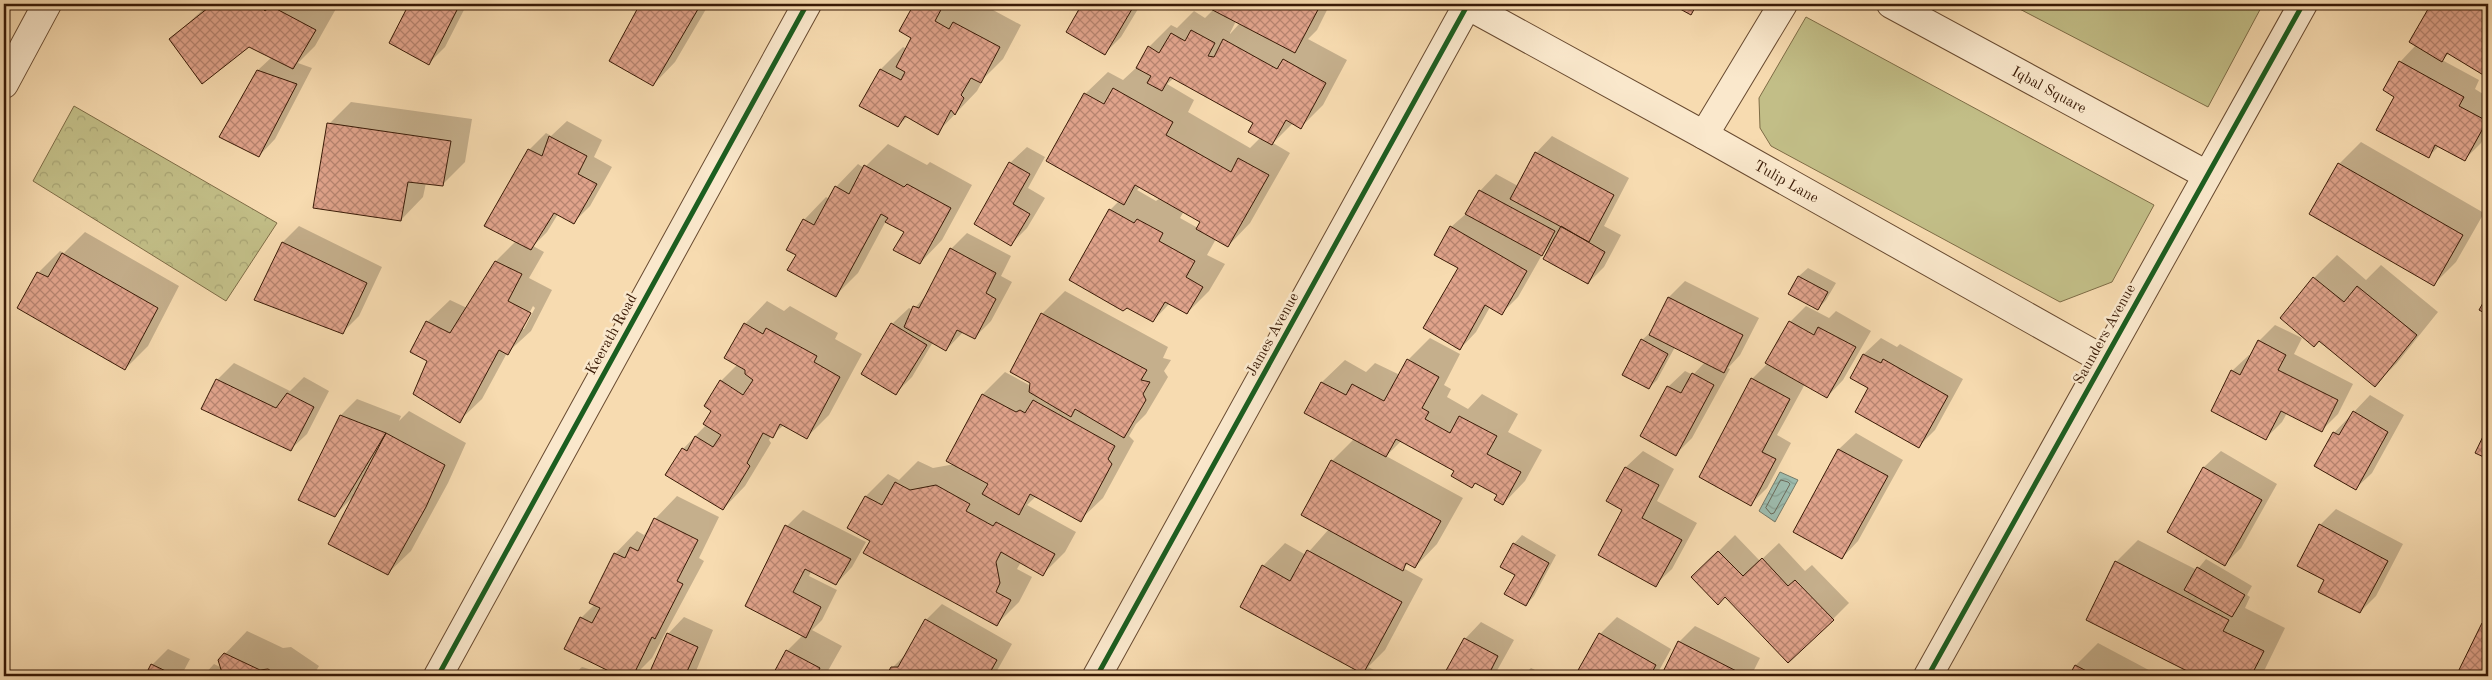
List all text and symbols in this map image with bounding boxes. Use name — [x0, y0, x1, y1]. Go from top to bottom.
street label: Iqbal Square — [2009, 65, 2088, 117]
street label: Tulip Lane — [1751, 159, 1821, 207]
street label: Saunders Avenue — [2072, 282, 2139, 387]
street label: James Avenue — [1244, 290, 1302, 379]
street label: Keerath Road — [584, 292, 641, 378]

